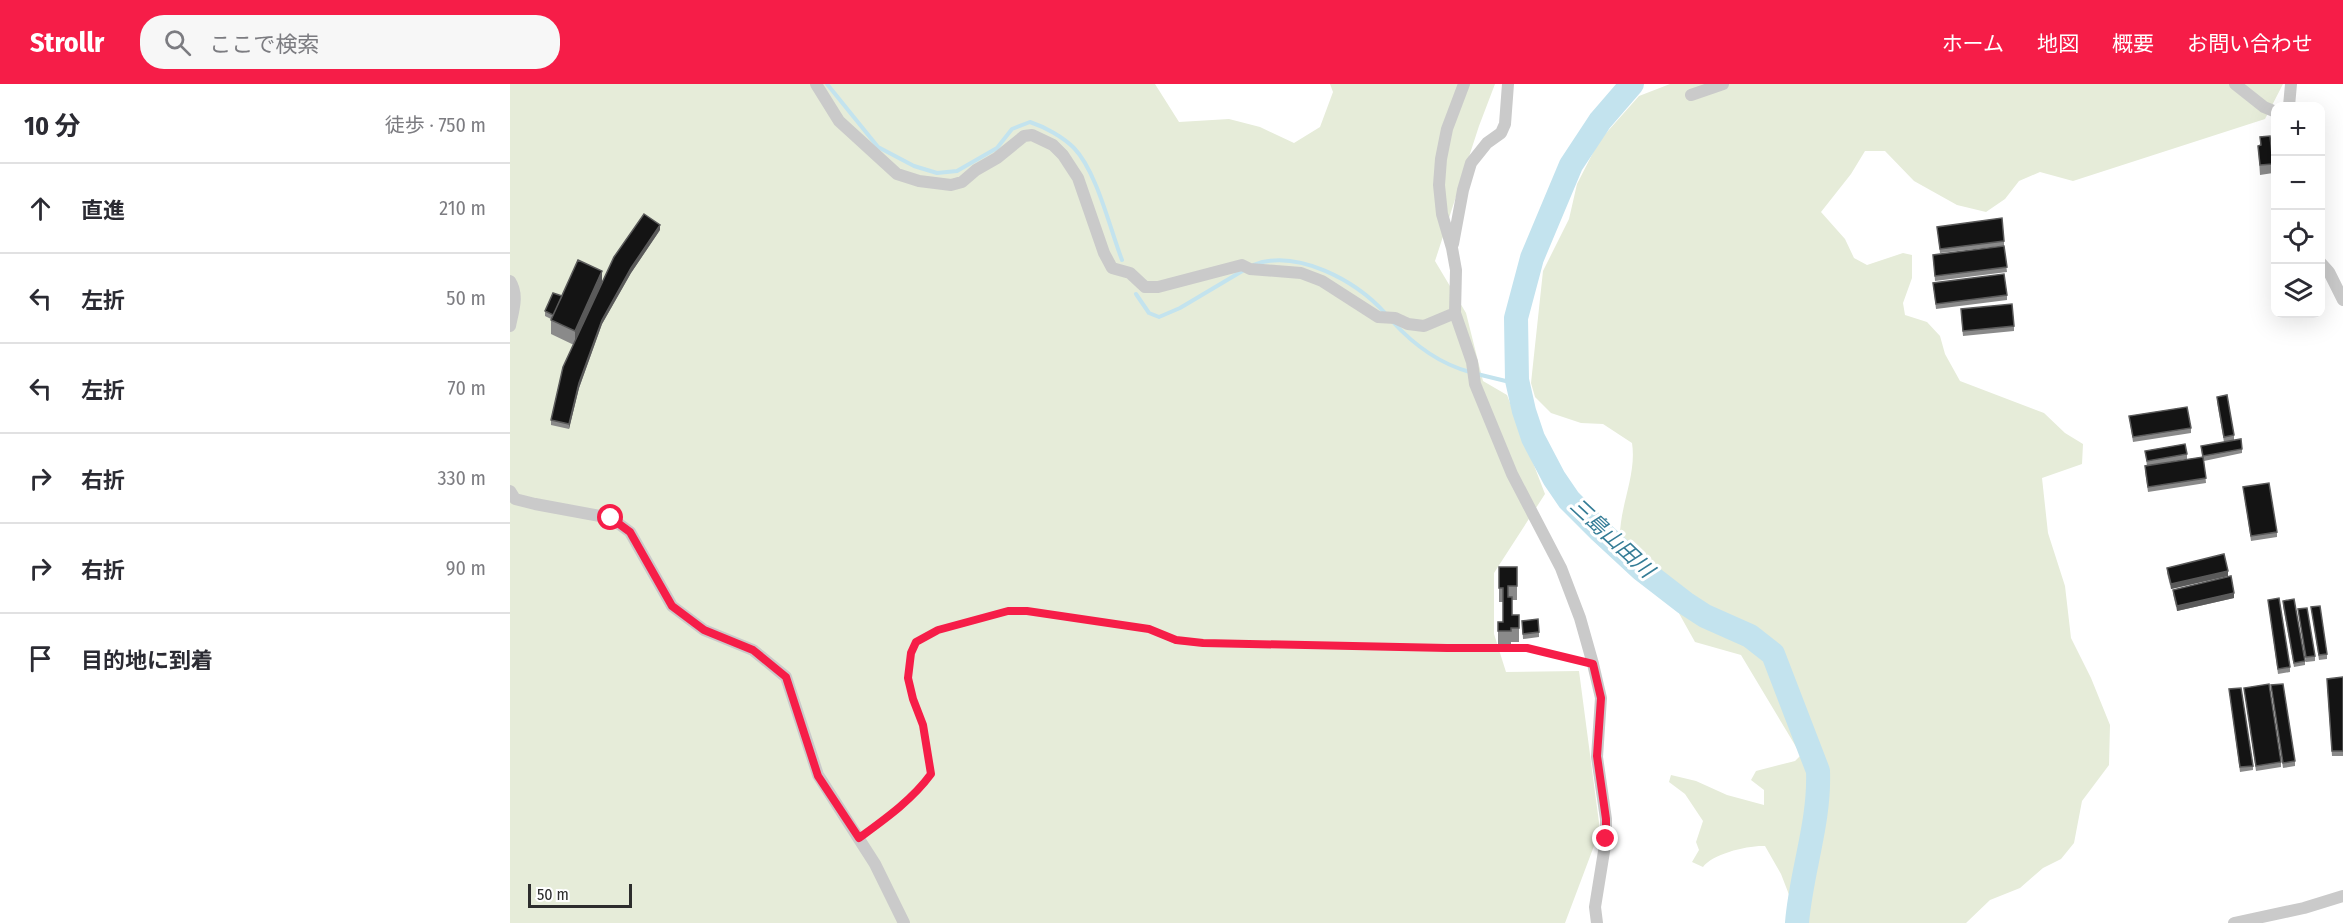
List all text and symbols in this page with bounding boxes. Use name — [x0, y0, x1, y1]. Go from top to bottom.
search box — [140, 15, 560, 69]
text: Strollr — [30, 26, 104, 59]
icon: search — [161, 26, 194, 59]
text: ここで検索 — [209, 31, 319, 58]
text: ホーム — [1942, 31, 2004, 57]
text: 地図 — [2037, 31, 2079, 57]
text: 概要 — [2112, 31, 2154, 57]
text: お問い合わせ — [2187, 31, 2313, 57]
map controls — [2271, 102, 2325, 318]
button: + — [2271, 102, 2325, 156]
text: 10 分 — [24, 111, 81, 142]
text: 徒歩 · 750 m — [385, 113, 486, 137]
button: − — [2271, 156, 2325, 210]
icon: ahead — [24, 192, 57, 225]
text: 210 m — [439, 196, 486, 220]
text: 直進 — [81, 197, 125, 224]
button: locate — [2271, 210, 2325, 264]
button: layers — [2271, 264, 2325, 318]
icon: left — [24, 282, 57, 315]
text: 50 m — [446, 286, 486, 310]
text: 左折 — [81, 287, 125, 314]
icon: left — [24, 372, 57, 405]
text: 70 m — [448, 376, 486, 400]
text: 左折 — [81, 377, 125, 404]
icon: right — [24, 462, 57, 495]
text: 330 m — [437, 466, 486, 490]
text: 右折 — [81, 467, 125, 494]
water label: 三島山田川 — [1565, 493, 1661, 585]
route start — [597, 504, 623, 530]
icon: right — [24, 552, 57, 585]
text: 90 m — [446, 556, 486, 580]
text: 右折 — [81, 557, 125, 584]
icon: arrive — [24, 642, 57, 675]
text: 目的地に到着 — [81, 647, 213, 674]
route end — [1592, 825, 1618, 851]
scale bar — [528, 881, 632, 908]
text: 50 m — [537, 885, 569, 904]

